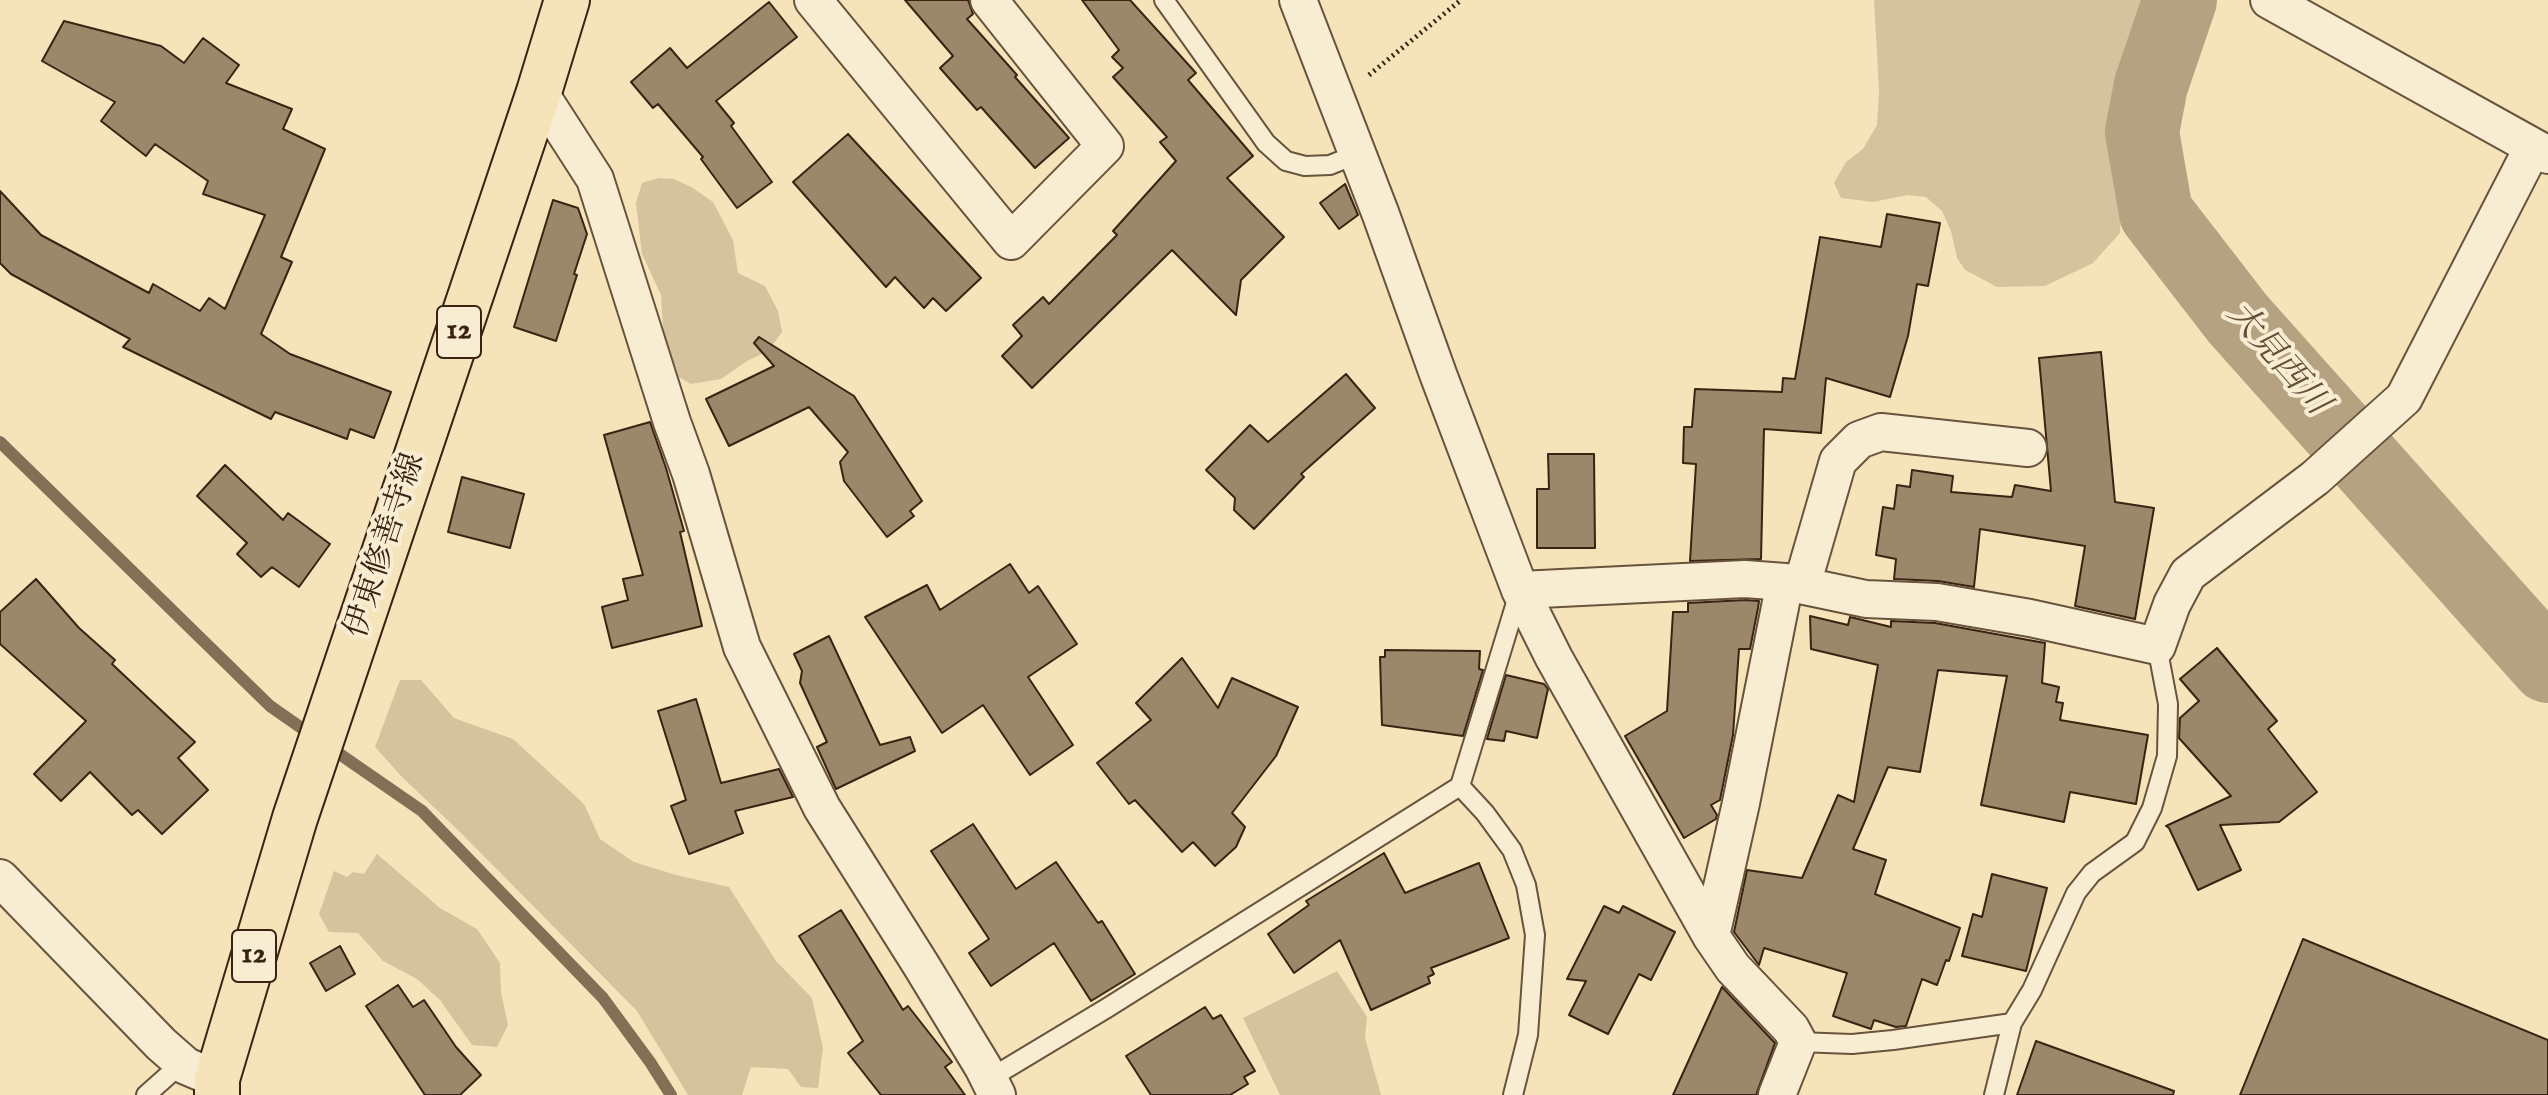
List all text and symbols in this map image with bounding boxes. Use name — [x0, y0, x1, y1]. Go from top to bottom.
water label: 大見西川 — [2216, 295, 2336, 425]
road number: 12 — [437, 306, 481, 358]
street label: 伊東修善寺線 — [339, 449, 435, 643]
road number: 12 — [232, 930, 276, 982]

